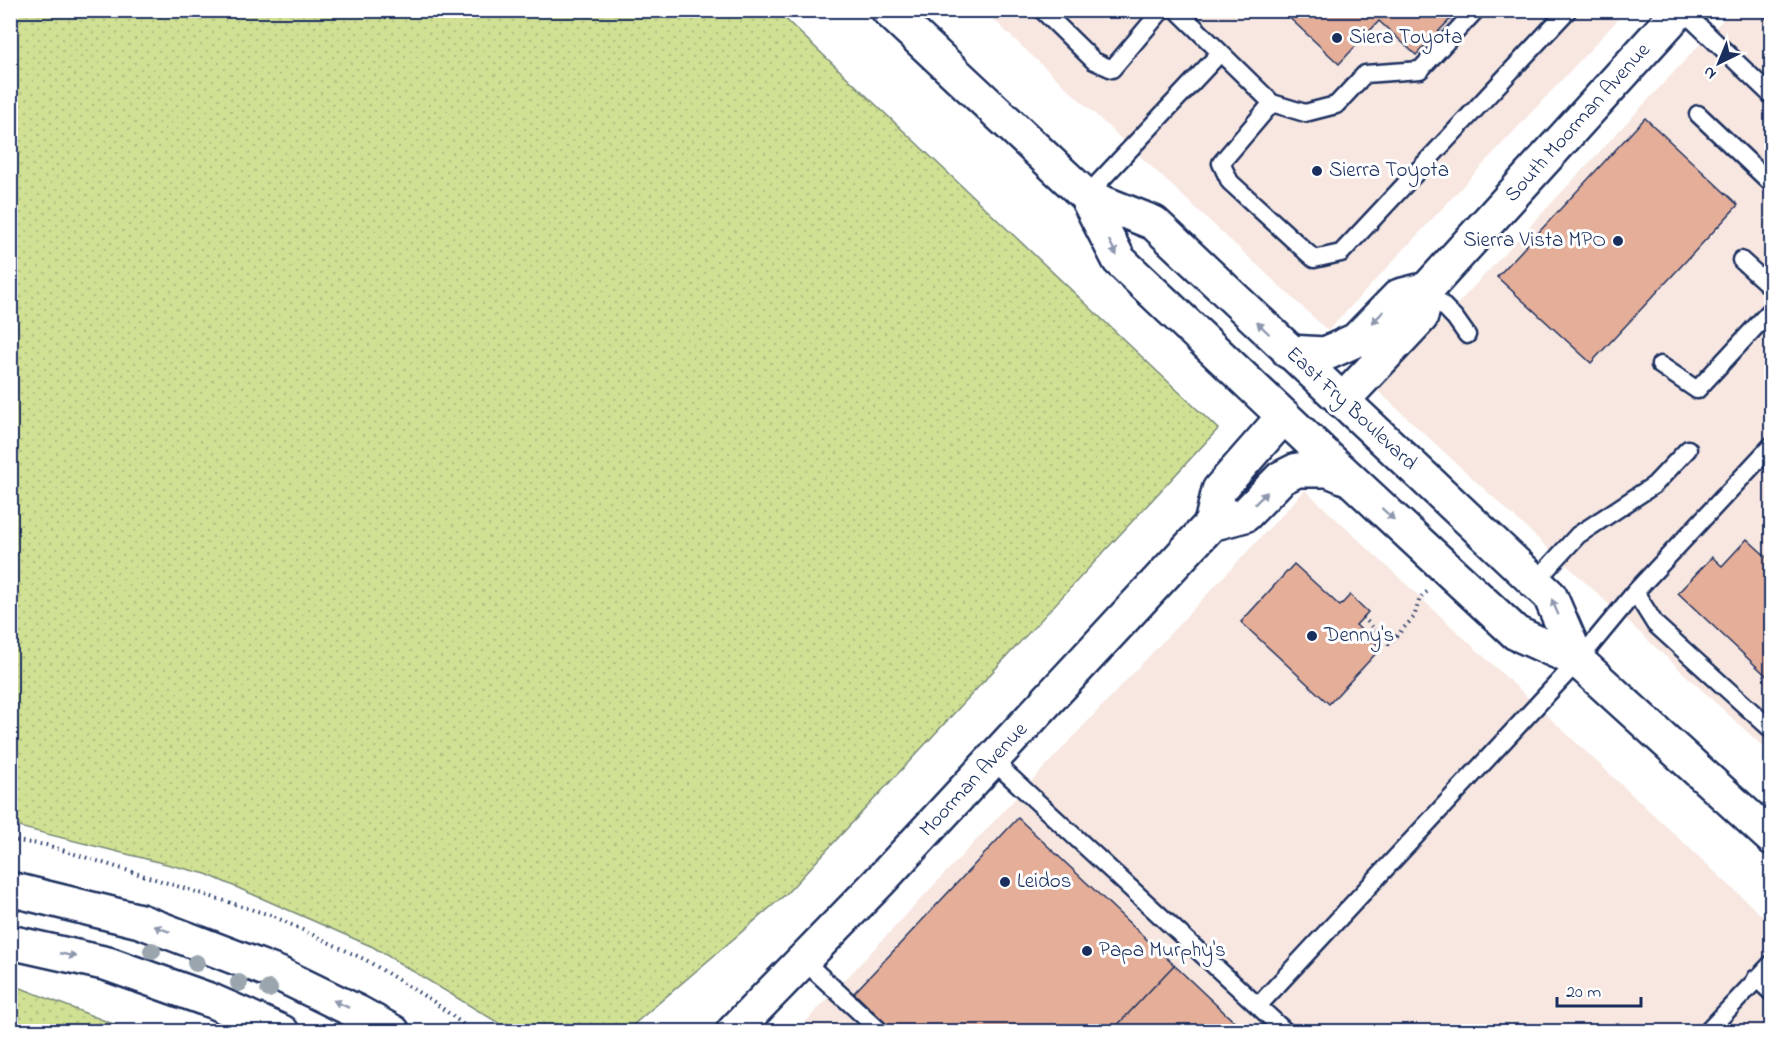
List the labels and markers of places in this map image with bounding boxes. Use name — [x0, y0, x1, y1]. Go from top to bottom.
place label: Siera Toyota — [1349, 23, 1463, 55]
marker: Siera Toyota — [1330, 31, 1344, 45]
place label: Sierra Toyota — [1329, 156, 1449, 188]
marker: Sierra Toyota — [1310, 164, 1324, 178]
place label: Sierra Vista MPO — [1463, 226, 1606, 256]
marker: Sierra Vista MPO — [1611, 234, 1625, 248]
place label: Denny's — [1323, 621, 1394, 653]
marker: Denny's — [1305, 629, 1319, 643]
place label: Leidos — [1017, 867, 1071, 897]
marker: Leidos — [998, 875, 1012, 889]
place label: Papa Murphy's — [1099, 936, 1226, 968]
marker: Papa Murphy's — [1080, 944, 1094, 958]

